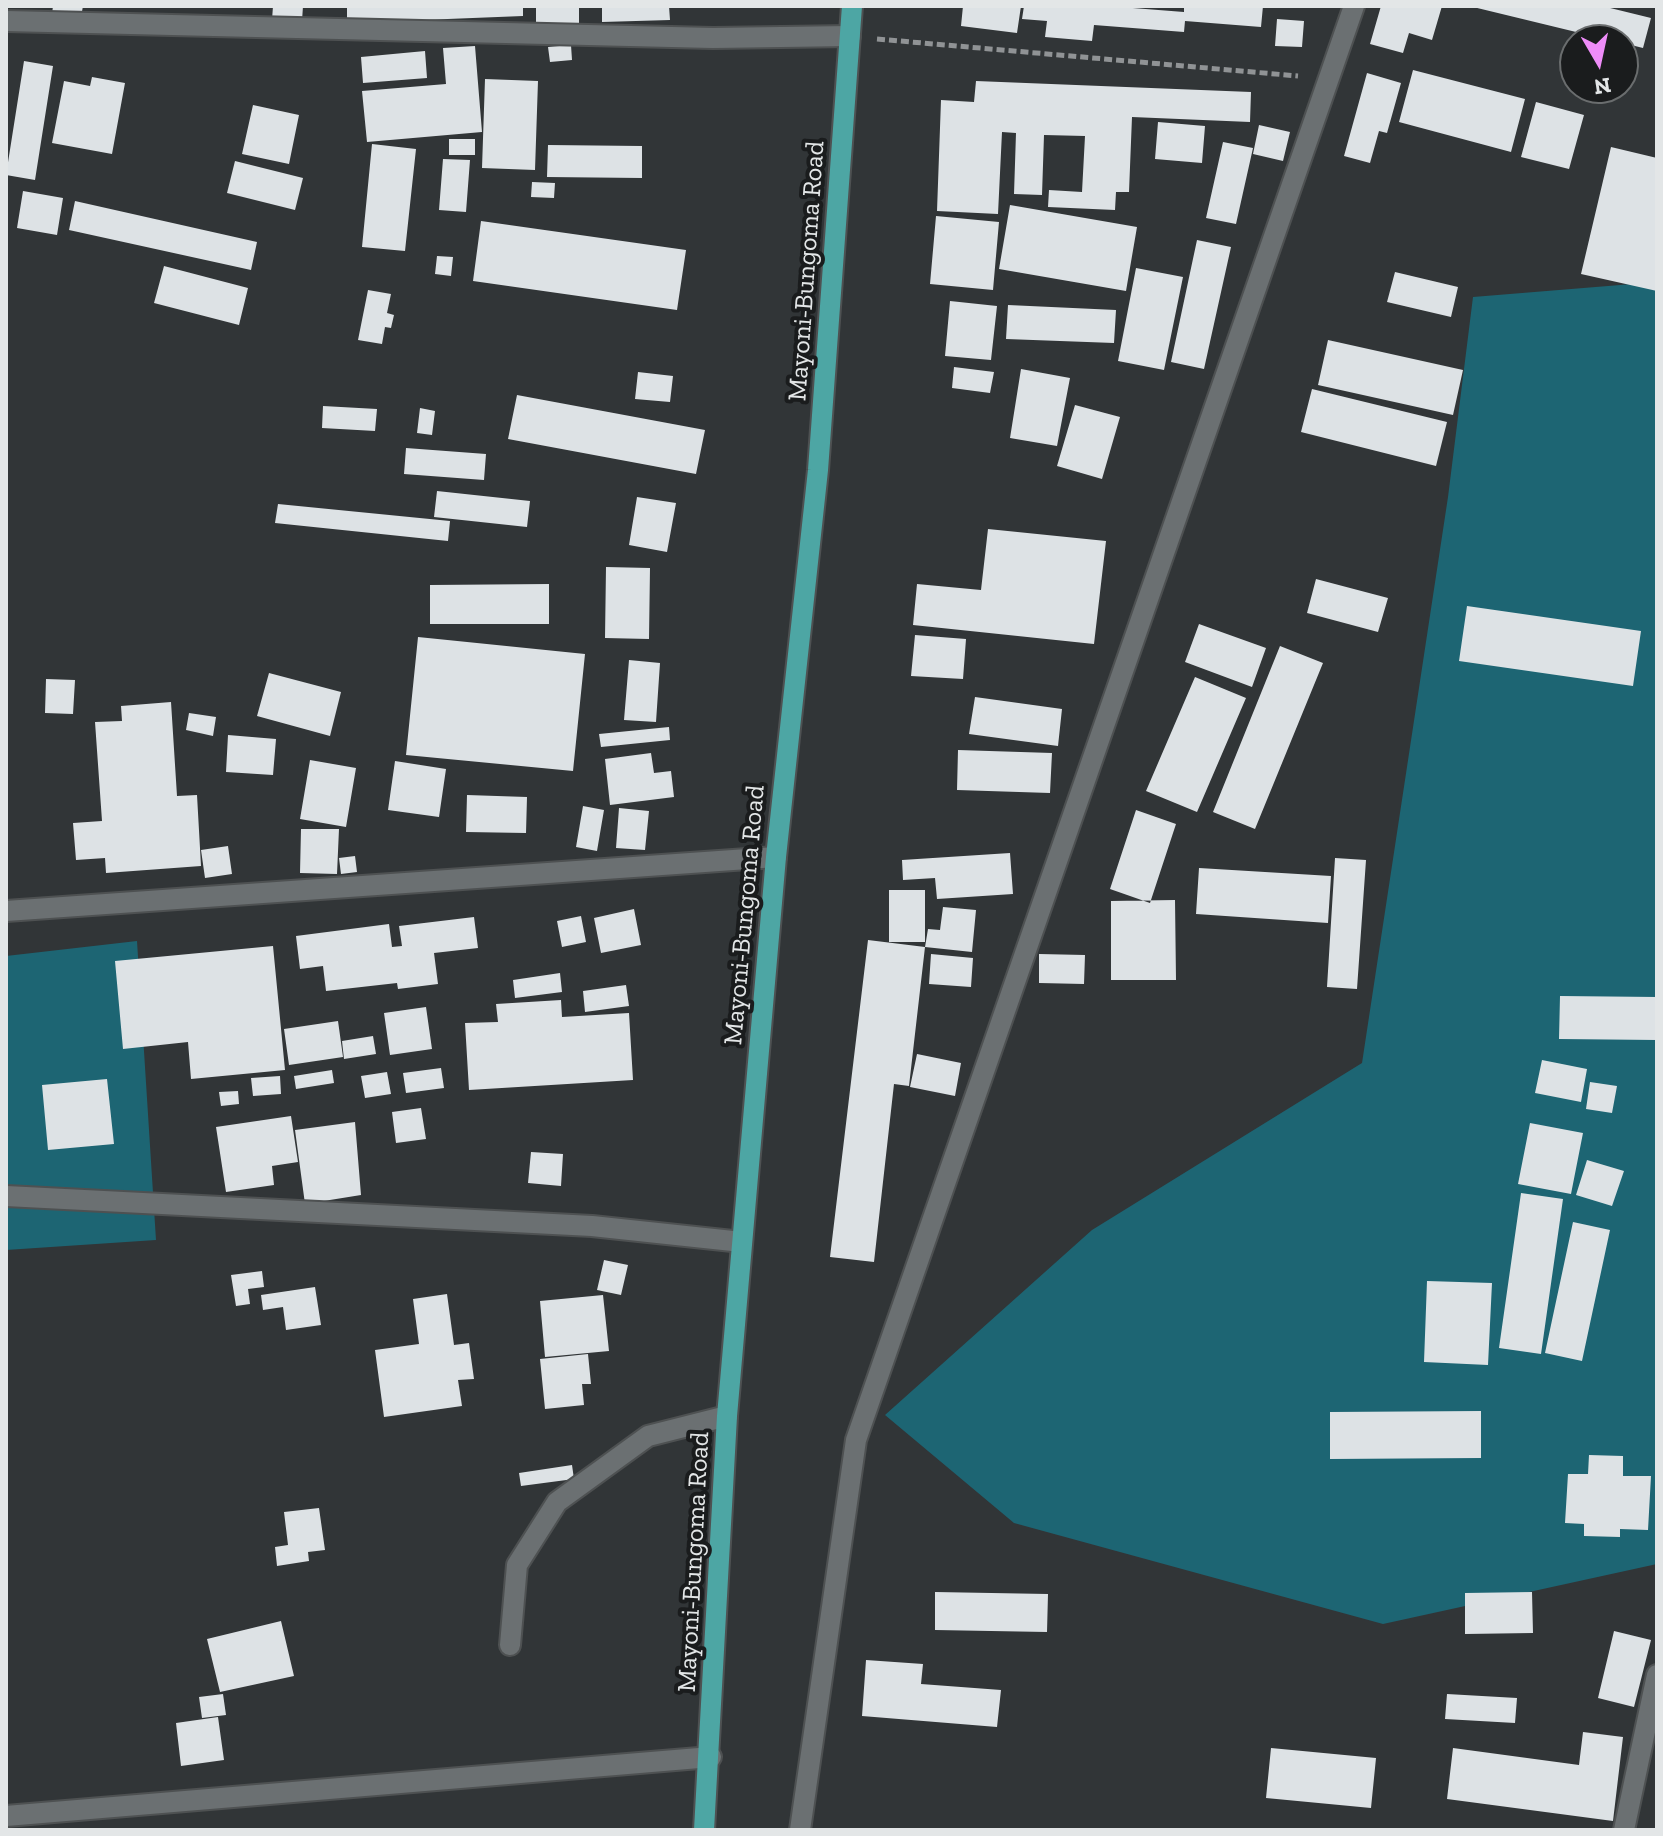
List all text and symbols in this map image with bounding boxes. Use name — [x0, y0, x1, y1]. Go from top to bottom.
north arrow — [1559, 24, 1639, 104]
text: N — [1592, 72, 1613, 101]
street label: Mayoni-Bungoma Road — [782, 140, 832, 402]
street label: Mayoni-Bungoma Road — [718, 784, 772, 1046]
street label: Mayoni-Bungoma Road — [672, 1431, 716, 1693]

